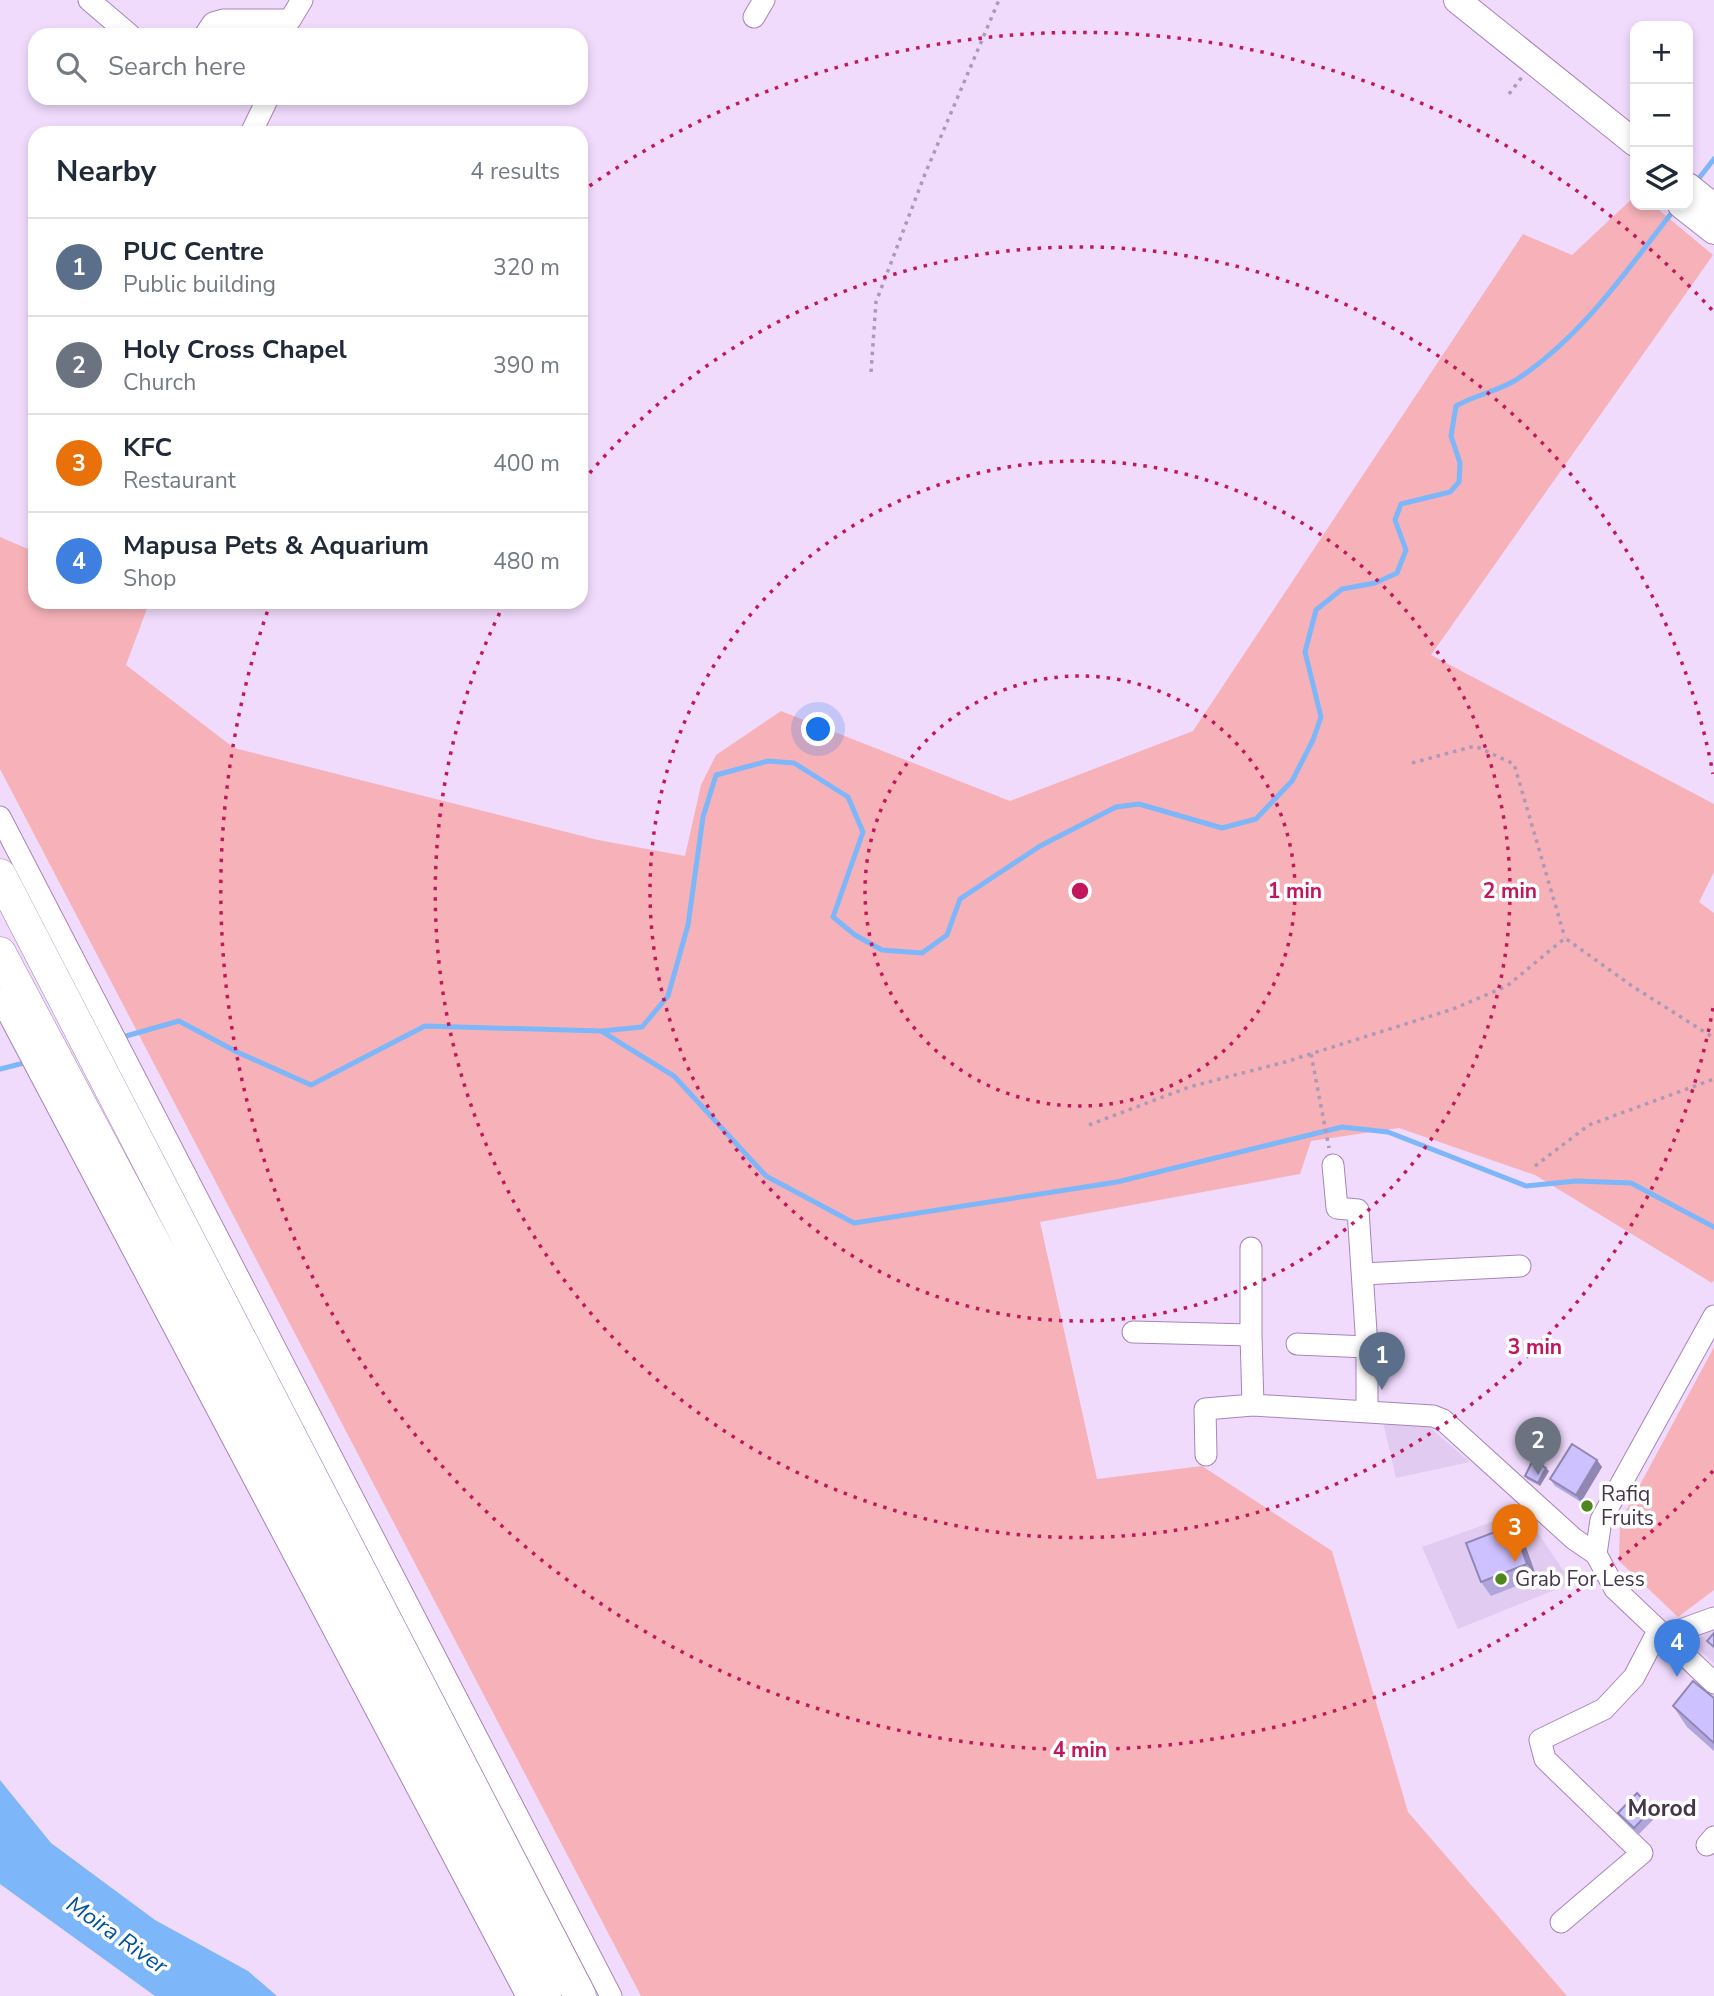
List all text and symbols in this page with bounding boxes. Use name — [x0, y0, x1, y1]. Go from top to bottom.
map controls — [1630, 21, 1693, 210]
button: + — [1630, 21, 1693, 84]
search box — [28, 28, 588, 105]
icon: search — [52, 48, 90, 86]
text: Search here — [108, 49, 246, 84]
button: − — [1630, 84, 1693, 147]
button: layers — [1630, 147, 1693, 210]
text: Nearby — [56, 151, 156, 192]
text: 4 results — [470, 156, 560, 187]
text: PUC Centre — [123, 234, 264, 269]
text: 1 — [72, 252, 86, 283]
text: 320 m — [493, 252, 560, 283]
text: Public building — [123, 269, 276, 300]
text: Holy Cross Chapel — [123, 332, 347, 367]
text: 2 — [72, 350, 86, 381]
text: 390 m — [493, 350, 560, 381]
text: Church — [123, 367, 196, 398]
text: KFC — [123, 430, 172, 465]
text: 3 — [72, 448, 86, 479]
text: 400 m — [493, 448, 560, 479]
text: Restaurant — [123, 465, 236, 496]
text: Mapusa Pets & Aquarium — [123, 528, 429, 563]
text: 4 — [72, 546, 86, 577]
text: 480 m — [493, 546, 560, 577]
text: Shop — [123, 563, 176, 594]
your location — [801, 712, 835, 746]
text: 1 min — [1268, 877, 1322, 905]
text: 2 min — [1483, 877, 1537, 905]
centre of rings — [1068, 879, 1092, 903]
pin: 1 — [1359, 1332, 1405, 1390]
text: 3 min — [1508, 1333, 1562, 1361]
pin: 2 — [1515, 1417, 1561, 1475]
place label: Rafiq Fruits — [1601, 1480, 1654, 1532]
marker: Rafiq Fruits — [1579, 1498, 1595, 1514]
pin: 3 — [1492, 1504, 1538, 1562]
place label: Grab For Less — [1515, 1565, 1645, 1593]
marker: Grab For Less — [1493, 1571, 1509, 1587]
pin: 4 — [1654, 1619, 1700, 1677]
text: 4 min — [1053, 1736, 1107, 1764]
district label: Morod — [1627, 1793, 1697, 1824]
water label: Moira River — [60, 1889, 174, 1982]

